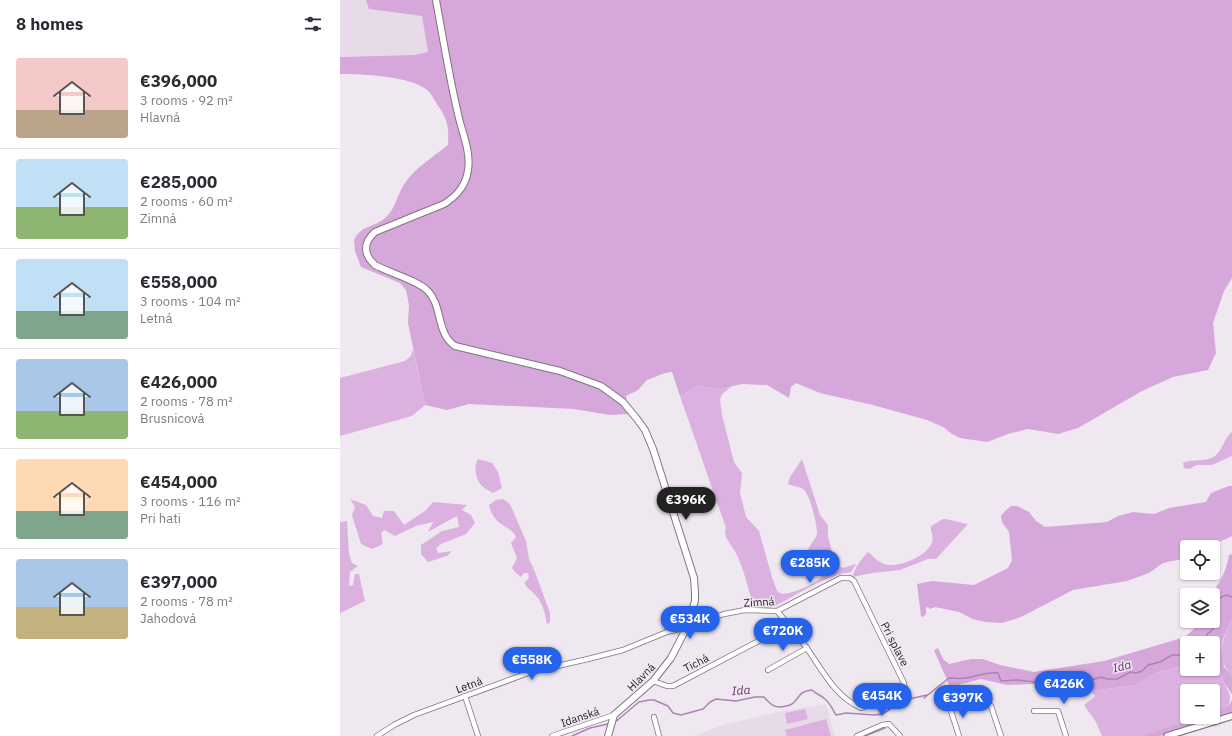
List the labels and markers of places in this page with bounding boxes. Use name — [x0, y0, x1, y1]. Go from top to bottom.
pin: €396K — [658, 487, 714, 521]
pin: €285K — [782, 550, 838, 584]
pin: €534K — [662, 606, 718, 640]
pin: €720K — [755, 618, 811, 652]
pin: €558K — [504, 647, 560, 681]
pin: €426K — [1036, 671, 1092, 705]
pin: €454K — [854, 683, 910, 717]
pin: €397K — [935, 685, 991, 719]

